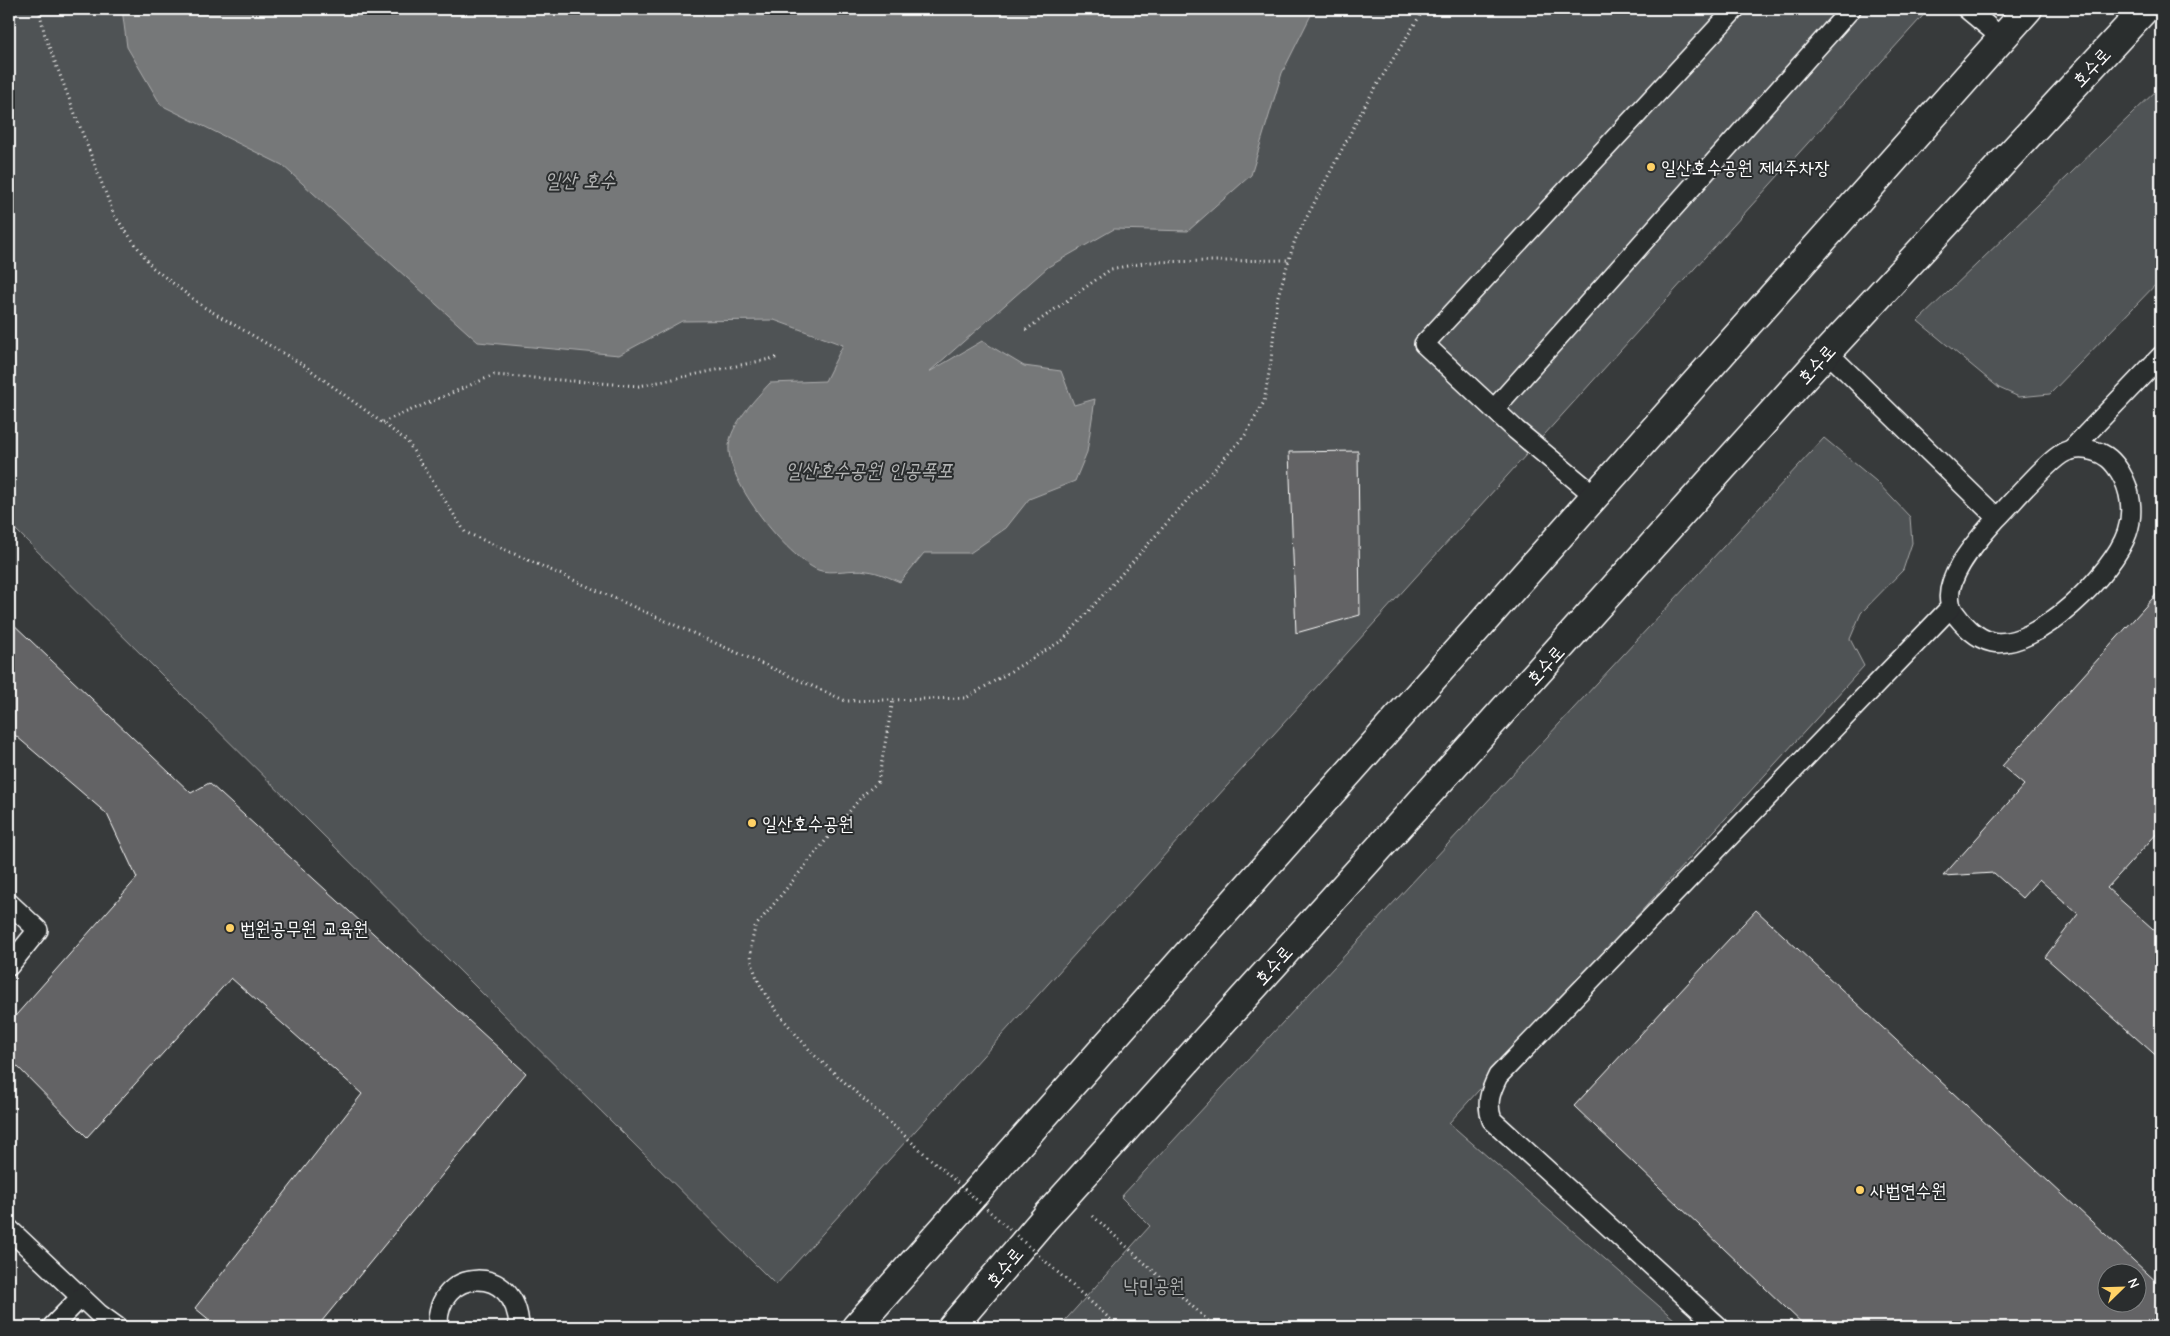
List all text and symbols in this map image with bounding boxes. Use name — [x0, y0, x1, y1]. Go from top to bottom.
street label: 호수로 — [2068, 43, 2115, 92]
place label: 일산호수공원 제4주차장 — [1661, 157, 1829, 179]
marker: 일산호수공원 제4주차장 — [1645, 161, 1657, 173]
water label: 일산 호수 — [544, 169, 616, 192]
street label: 호수로 — [1793, 340, 1840, 389]
water label: 일산호수공원 인공폭포 — [785, 459, 954, 482]
street label: 호수로 — [1522, 641, 1569, 690]
place label: 일산호수공원 — [762, 813, 854, 835]
marker: 일산호수공원 — [746, 817, 758, 829]
place label: 법원공무원 교육원 — [240, 918, 369, 940]
marker: 법원공무원 교육원 — [224, 922, 236, 934]
street label: 호수로 — [1250, 941, 1297, 990]
place label: 사법연수원 — [1870, 1180, 1946, 1202]
marker: 사법연수원 — [1854, 1184, 1866, 1196]
street label: 호수로 — [982, 1243, 1028, 1292]
north arrow — [2098, 1264, 2148, 1314]
park label: 낙민공원 — [1123, 1275, 1185, 1297]
text: N — [2124, 1276, 2143, 1291]

